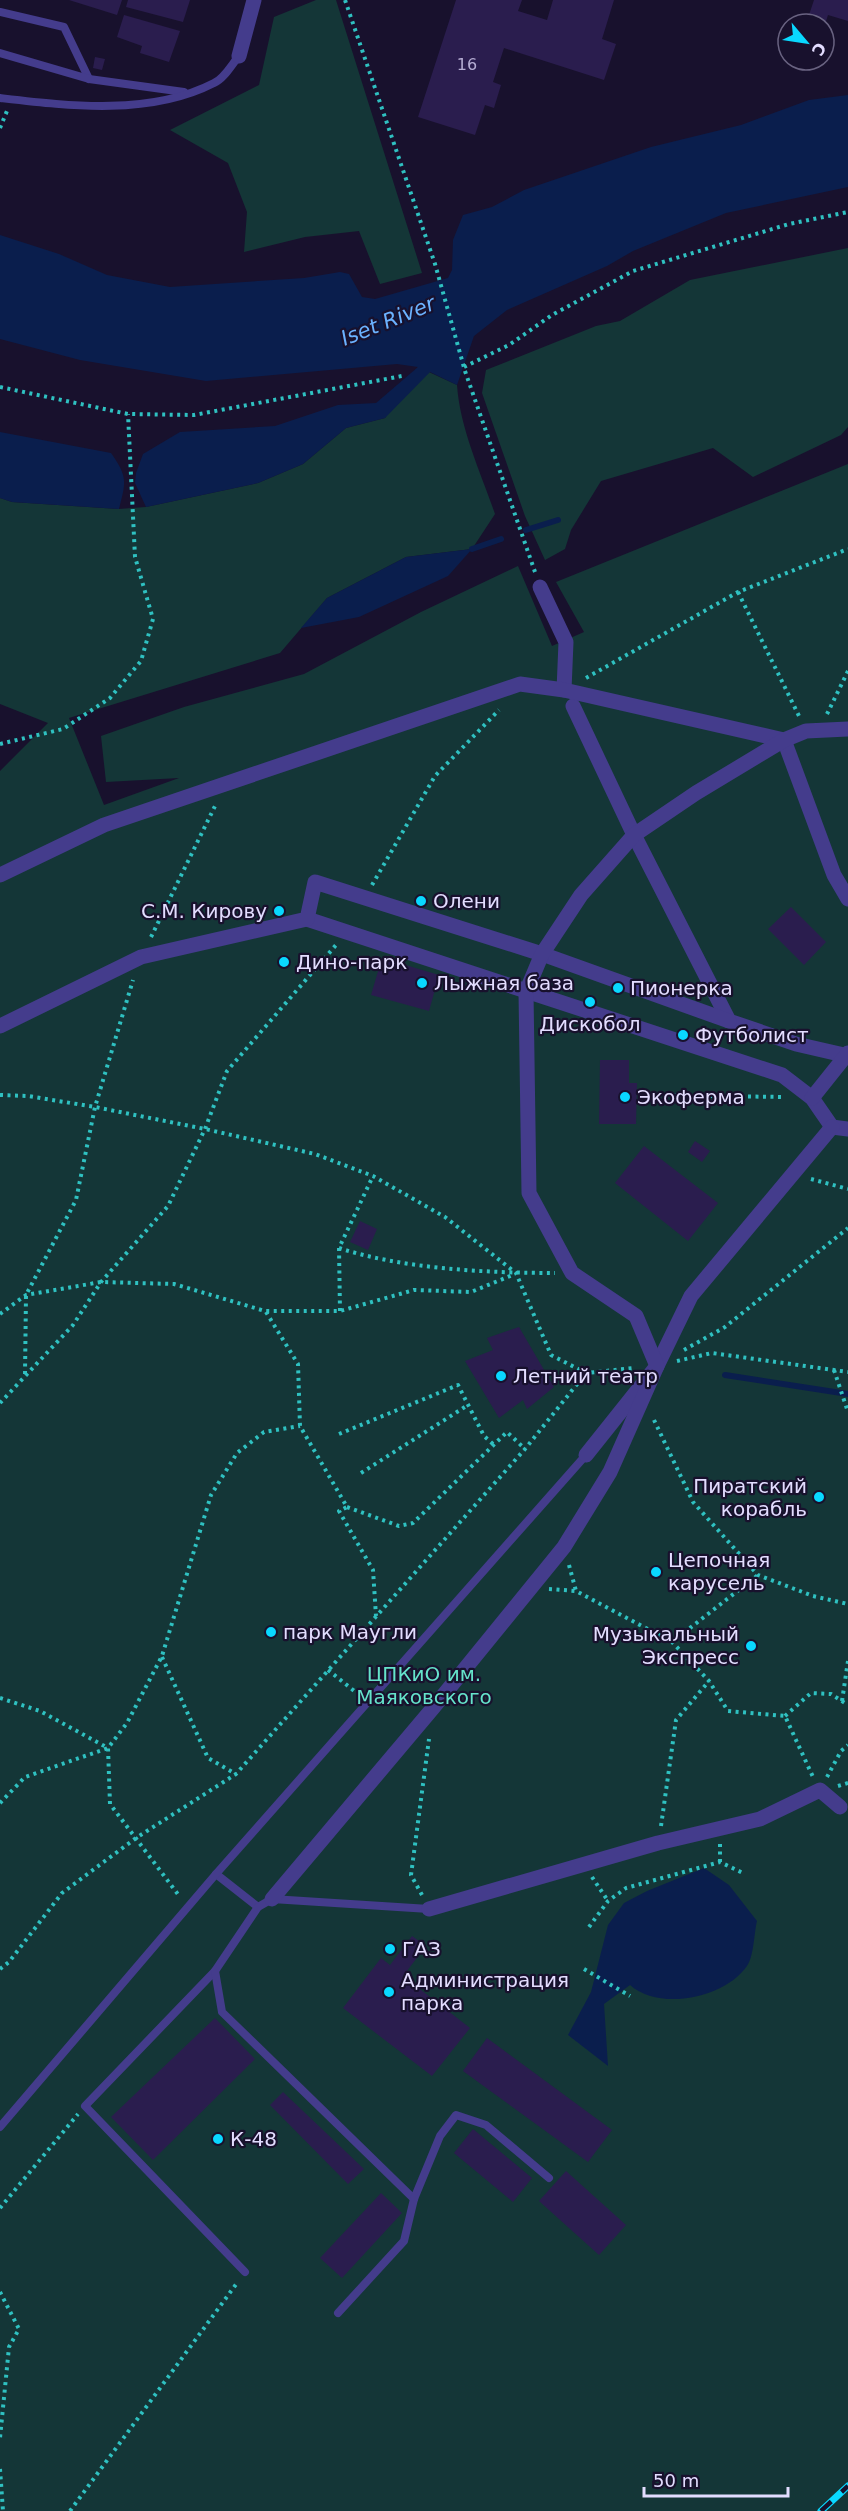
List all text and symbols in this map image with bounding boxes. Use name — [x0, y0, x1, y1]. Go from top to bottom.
north arrow — [776, 12, 836, 72]
text: С — [808, 39, 830, 59]
house number: 16 — [457, 55, 477, 74]
water label: Iset River — [337, 291, 440, 351]
place label: Олени — [433, 889, 500, 913]
marker: Олени — [414, 894, 428, 908]
place label: С.М. Кирову — [141, 899, 267, 923]
marker: С.М. Кирову — [272, 904, 286, 918]
place label: Дино-парк — [296, 950, 407, 974]
marker: Дино-парк — [277, 955, 291, 969]
place label: Лыжная база — [434, 971, 574, 995]
marker: Лыжная база — [415, 976, 429, 990]
place label: Пионерка — [630, 976, 733, 1000]
marker: Пионерка — [611, 981, 625, 995]
marker: Дискобол — [583, 995, 597, 1009]
place label: Дискобол — [539, 1012, 641, 1036]
place label: Футболист — [695, 1023, 809, 1047]
marker: Футболист — [676, 1028, 690, 1042]
place label: Экоферма — [637, 1085, 745, 1109]
marker: Экоферма — [618, 1090, 632, 1104]
place label: Летний театр — [513, 1364, 658, 1388]
marker: Летний театр — [494, 1369, 508, 1383]
place label: Пиратский корабль — [693, 1474, 807, 1521]
marker: Пиратский корабль — [812, 1490, 826, 1504]
place label: Цепочная карусель — [668, 1548, 770, 1595]
marker: Цепочная карусель — [649, 1565, 663, 1579]
place label: парк Маугли — [283, 1620, 417, 1644]
place label: Музыкальный Экспресс — [593, 1622, 739, 1669]
marker: парк Маугли — [264, 1625, 278, 1639]
marker: Музыкальный Экспресс — [744, 1639, 758, 1653]
park label: ЦПКиО им. Маяковского — [356, 1662, 492, 1709]
place label: ГАЗ — [402, 1937, 441, 1961]
marker: ГАЗ — [383, 1942, 397, 1956]
place label: Администрация парка — [401, 1968, 569, 2015]
marker: Администрация парка — [382, 1985, 396, 1999]
place label: К-48 — [230, 2127, 277, 2151]
marker: К-48 — [211, 2132, 225, 2146]
scale bar — [644, 2460, 788, 2498]
text: 50 m — [653, 2470, 699, 2491]

